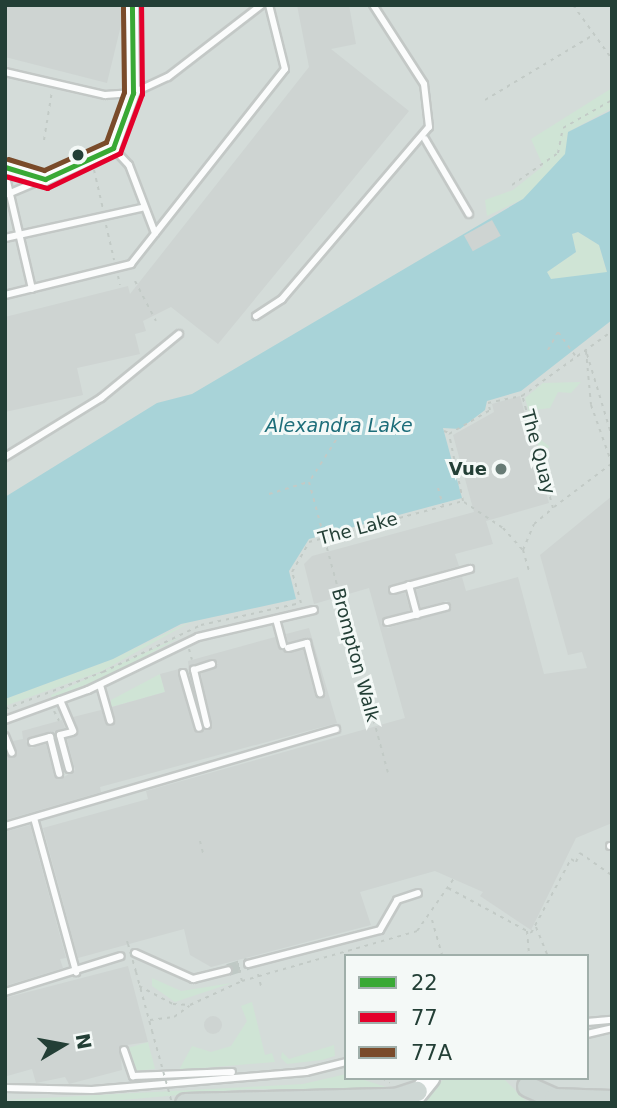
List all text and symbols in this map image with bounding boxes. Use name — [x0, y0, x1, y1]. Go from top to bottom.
unlabelled marker — [71, 148, 85, 162]
street label: The Quay — [516, 407, 560, 497]
water label: Alexandra Lake — [265, 415, 413, 437]
place label: Vue — [449, 458, 487, 480]
marker: Vue — [493, 461, 509, 477]
street label: The Lake — [316, 508, 400, 550]
street label: Brompton Walk — [327, 586, 383, 724]
legend — [344, 954, 589, 1080]
text: 22 — [411, 971, 438, 995]
text: 77 — [411, 1006, 438, 1030]
north arrow — [28, 1010, 98, 1080]
text: N — [71, 1032, 96, 1051]
text: 77A — [411, 1041, 452, 1065]

